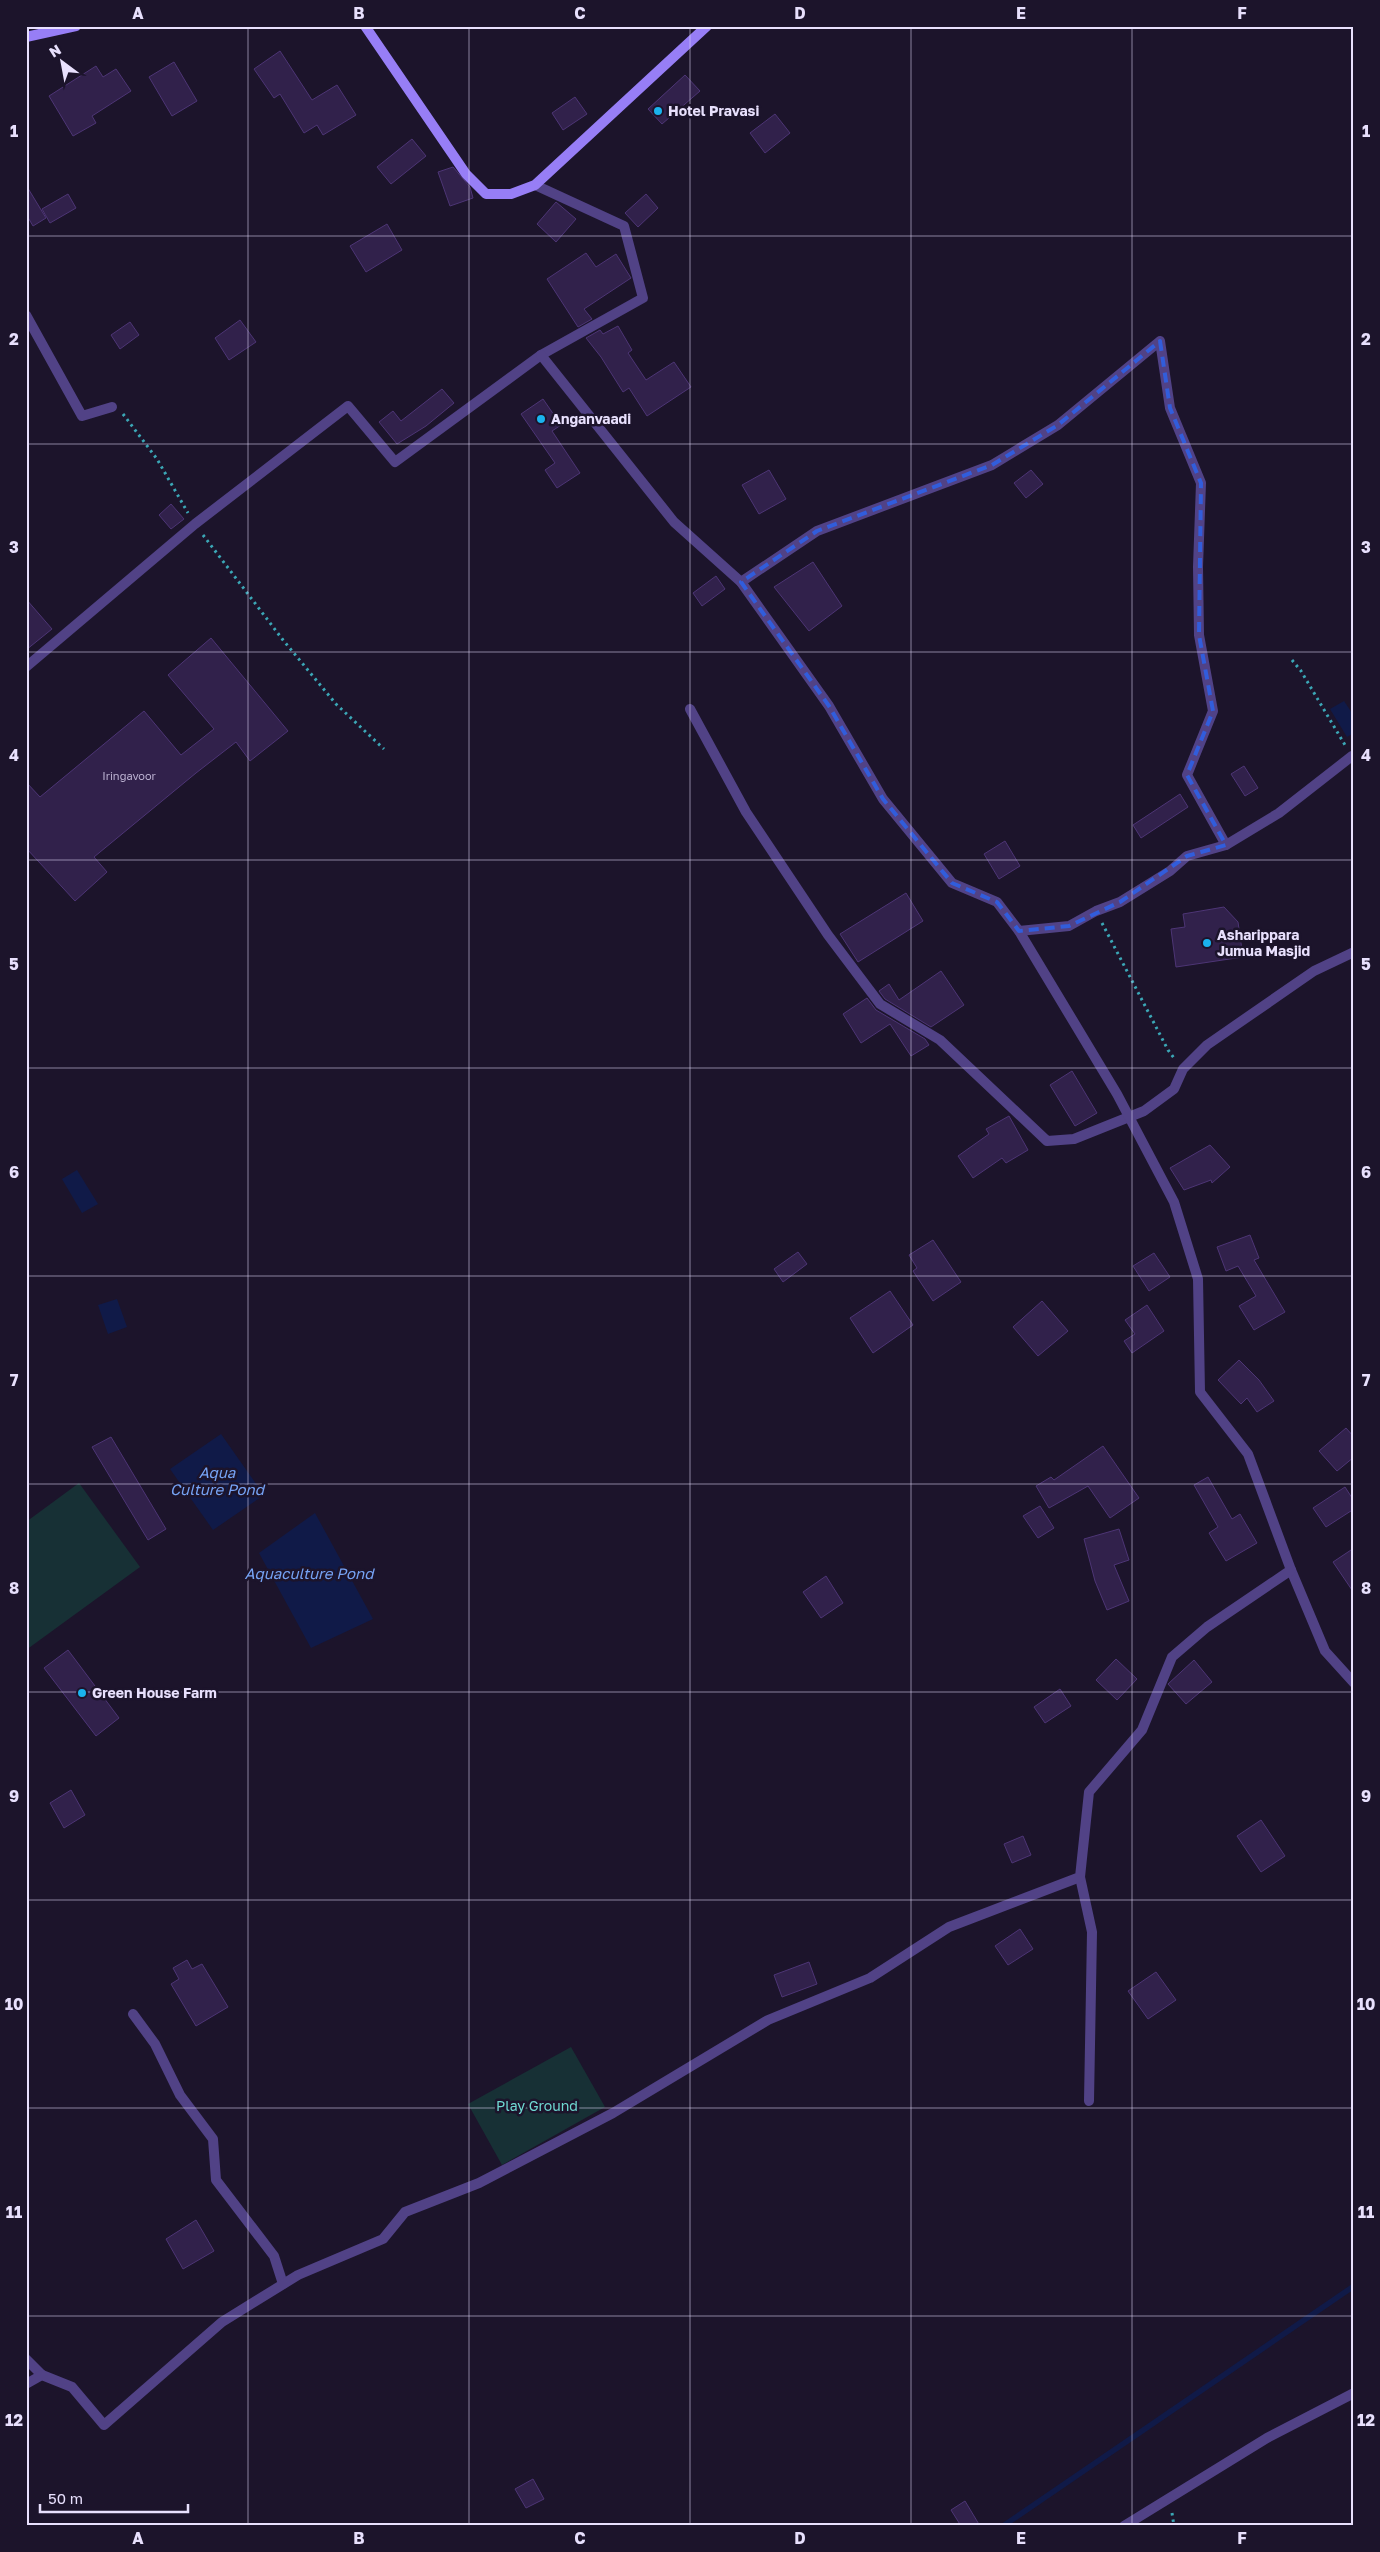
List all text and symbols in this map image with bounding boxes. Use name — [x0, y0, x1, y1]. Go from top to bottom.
text: A — [132, 3, 144, 23]
text: B — [353, 3, 365, 23]
text: C — [574, 3, 586, 23]
text: D — [794, 3, 806, 23]
text: E — [1016, 3, 1026, 23]
text: F — [1237, 3, 1247, 23]
north arrow — [38, 38, 88, 88]
text: N — [46, 41, 64, 61]
place label: Hotel Pravasi — [668, 102, 759, 119]
marker: Hotel Pravasi — [652, 105, 664, 117]
text: 1 — [10, 121, 18, 141]
text: 1 — [1362, 121, 1370, 141]
text: 2 — [9, 329, 19, 349]
text: 2 — [1361, 329, 1371, 349]
place label: Anganvaadi — [551, 410, 631, 427]
marker: Anganvaadi — [535, 413, 547, 425]
text: 3 — [9, 537, 19, 557]
text: 3 — [1361, 537, 1371, 557]
text: 4 — [9, 745, 19, 765]
text: 4 — [1361, 745, 1371, 765]
house number: Iringavoor — [102, 769, 157, 782]
place label: Asharippara Jumua Masjid — [1217, 926, 1310, 959]
marker: Asharippara Jumua Masjid — [1201, 937, 1213, 949]
text: 5 — [9, 954, 19, 974]
text: 5 — [1361, 954, 1371, 974]
text: 6 — [9, 1162, 19, 1182]
text: 6 — [1361, 1162, 1371, 1182]
text: 7 — [10, 1370, 19, 1390]
text: 7 — [1362, 1370, 1371, 1390]
water label: Aqua Culture Pond — [170, 1463, 266, 1498]
water label: Aquaculture Pond — [245, 1564, 375, 1582]
text: 8 — [9, 1578, 19, 1598]
text: 8 — [1361, 1578, 1371, 1598]
place label: Green House Farm — [92, 1684, 217, 1701]
marker: Green House Farm — [76, 1687, 88, 1699]
text: 9 — [9, 1786, 19, 1806]
text: 9 — [1361, 1786, 1371, 1806]
text: 10 — [5, 1994, 23, 2014]
text: 10 — [1357, 1994, 1375, 2014]
park label: Play Ground — [496, 2097, 578, 2114]
text: 11 — [6, 2202, 22, 2222]
text: 11 — [1358, 2202, 1374, 2222]
text: 12 — [5, 2410, 23, 2430]
text: 12 — [1357, 2410, 1375, 2430]
scale bar — [40, 2482, 188, 2514]
text: 50 m — [48, 2489, 83, 2507]
text: A — [132, 2528, 144, 2548]
text: B — [353, 2528, 365, 2548]
text: C — [574, 2528, 586, 2548]
text: D — [794, 2528, 806, 2548]
text: E — [1016, 2528, 1026, 2548]
text: F — [1237, 2528, 1247, 2548]

